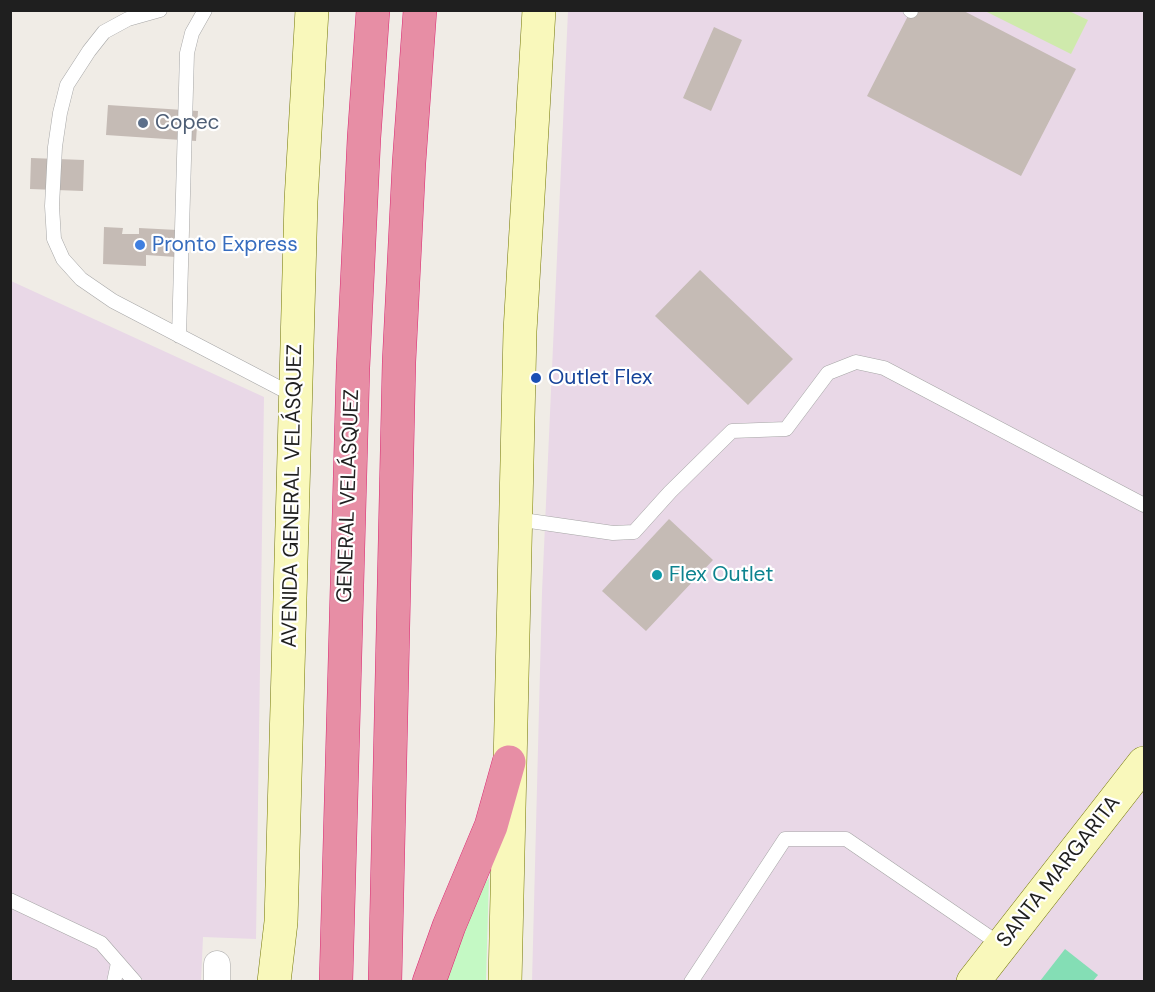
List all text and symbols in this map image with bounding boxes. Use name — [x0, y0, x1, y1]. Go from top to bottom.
place label: Copec — [155, 110, 220, 136]
marker: Copec — [136, 116, 150, 130]
place label: Pronto Express — [152, 232, 298, 258]
marker: Pronto Express — [133, 238, 147, 252]
street label: AVENIDA GENERAL VELÁSQUEZ — [278, 344, 308, 648]
place label: Outlet Flex — [548, 365, 652, 391]
marker: Outlet Flex — [529, 371, 543, 385]
street label: GENERAL VELÁSQUEZ — [333, 389, 365, 603]
place label: Flex Outlet — [669, 562, 773, 588]
marker: Flex Outlet — [650, 568, 664, 582]
street label: SANTA MARGARITA — [992, 791, 1126, 953]

